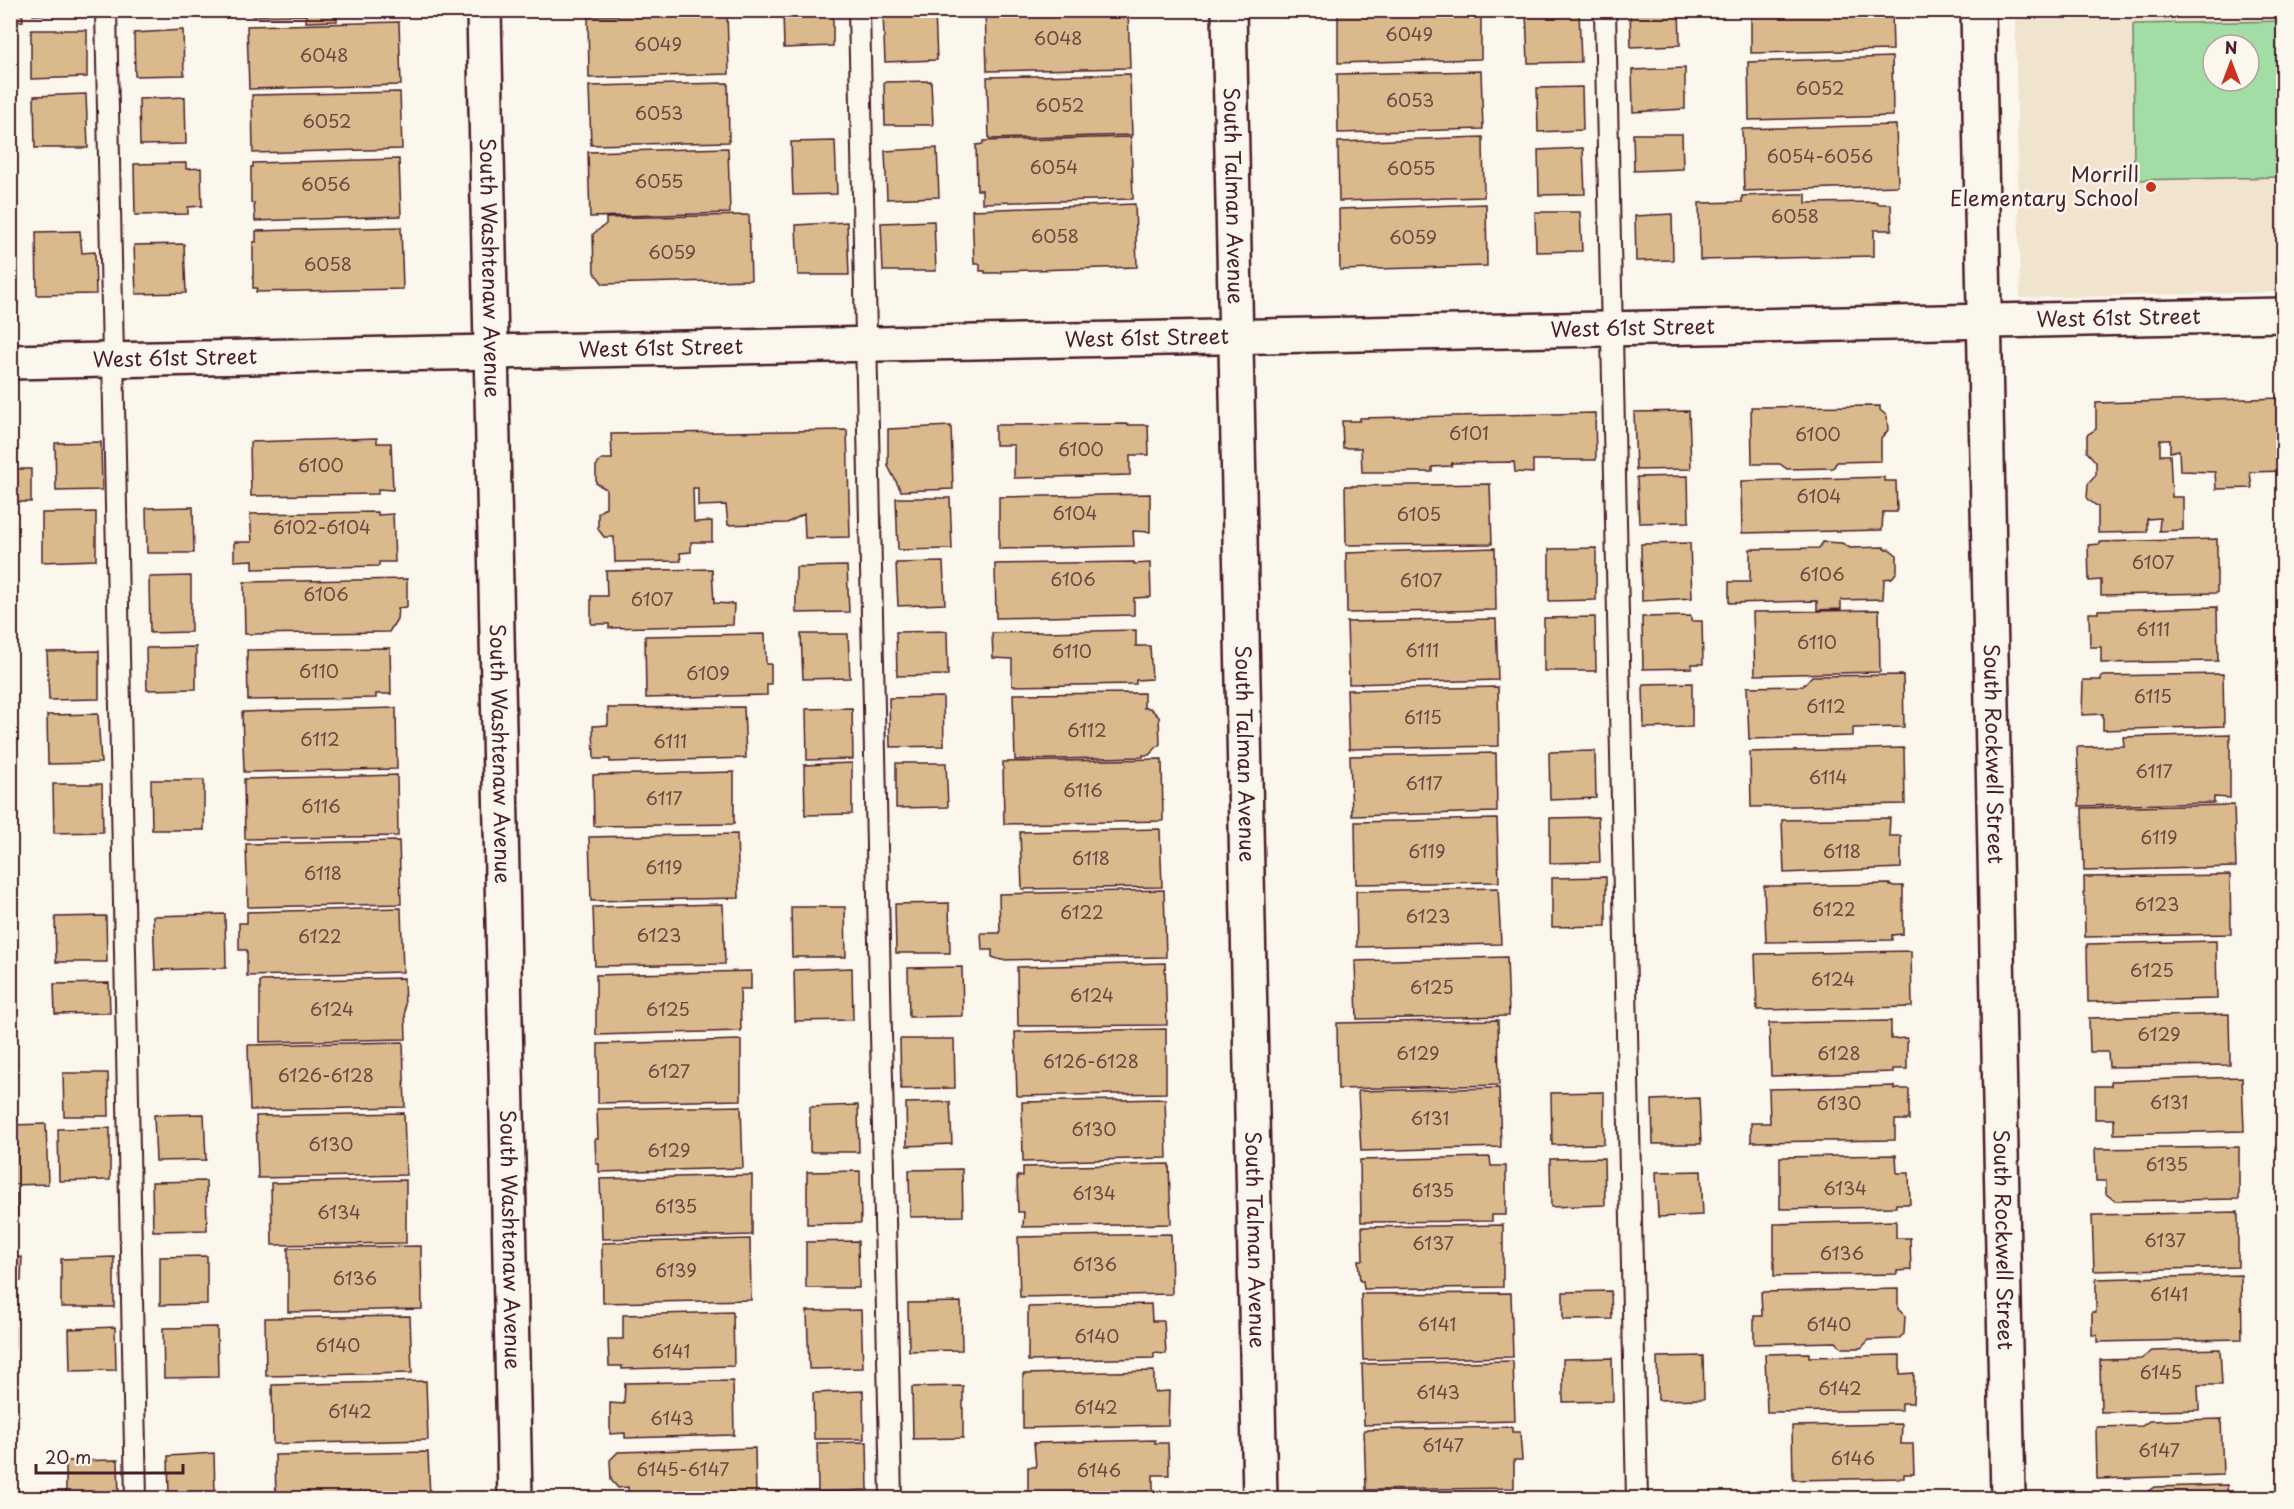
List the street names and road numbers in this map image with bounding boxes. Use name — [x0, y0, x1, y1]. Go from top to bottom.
street label: South Talman Avenue — [1217, 87, 1253, 305]
street label: South Washtenaw Avenue — [473, 138, 510, 398]
street label: West 61st Street — [2036, 299, 2201, 334]
street label: West 61st Street — [1550, 309, 1715, 344]
street label: West 61st Street — [1064, 319, 1229, 354]
street label: West 61st Street — [578, 329, 743, 364]
street label: West 61st Street — [92, 339, 258, 374]
street label: South Washtenaw Avenue — [483, 624, 520, 884]
street label: South Rockwell Street — [1977, 643, 2013, 864]
street label: South Talman Avenue — [1228, 645, 1265, 863]
street label: South Washtenaw Avenue — [493, 1109, 530, 1370]
street label: South Rockwell Street — [1987, 1129, 2023, 1350]
street label: South Talman Avenue — [1238, 1131, 1275, 1348]

